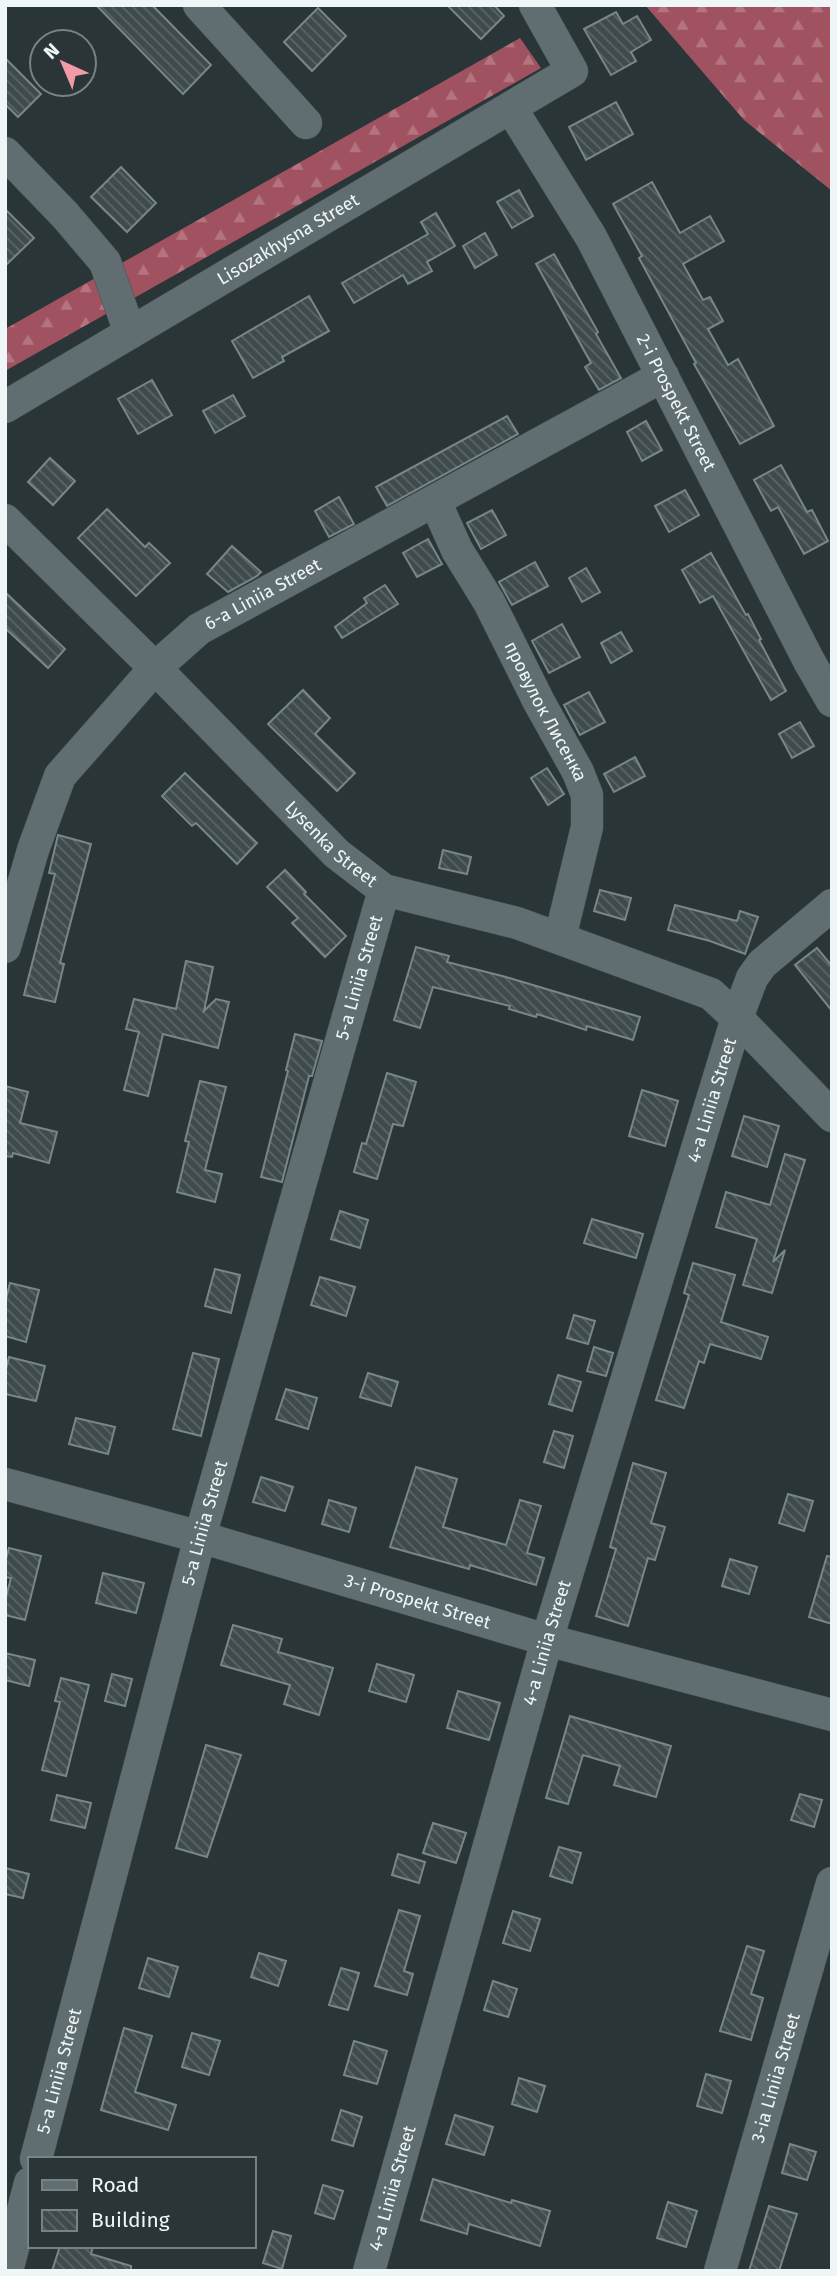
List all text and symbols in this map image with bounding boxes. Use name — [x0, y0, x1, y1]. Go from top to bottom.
north arrow — [28, 28, 98, 98]
text: N — [39, 38, 64, 64]
street label: Lisozakhysna Street — [213, 189, 363, 290]
street label: 2-i Prospekt Street — [632, 330, 721, 475]
street label: 6-a Liniia Street — [201, 553, 325, 635]
street label: провулок Лисенка — [499, 638, 592, 785]
street label: Lysenka Street — [280, 796, 382, 892]
street label: 5-a Liniia Street — [331, 912, 387, 1042]
street label: 4-a Liniia Street — [682, 1035, 741, 1165]
street label: 5-a Liniia Street — [177, 1457, 232, 1588]
street label: 3-i Prospekt Street — [342, 1569, 494, 1634]
street label: 4-a Liniia Street — [518, 1577, 576, 1708]
street label: 5-a Liniia Street — [32, 2005, 86, 2136]
street label: 3-ia Liniia Street — [747, 2010, 805, 2145]
street label: 4-a Liniia Street — [364, 2123, 421, 2253]
legend — [28, 2157, 256, 2248]
text: Road — [91, 2172, 139, 2198]
text: Building — [91, 2207, 170, 2233]

